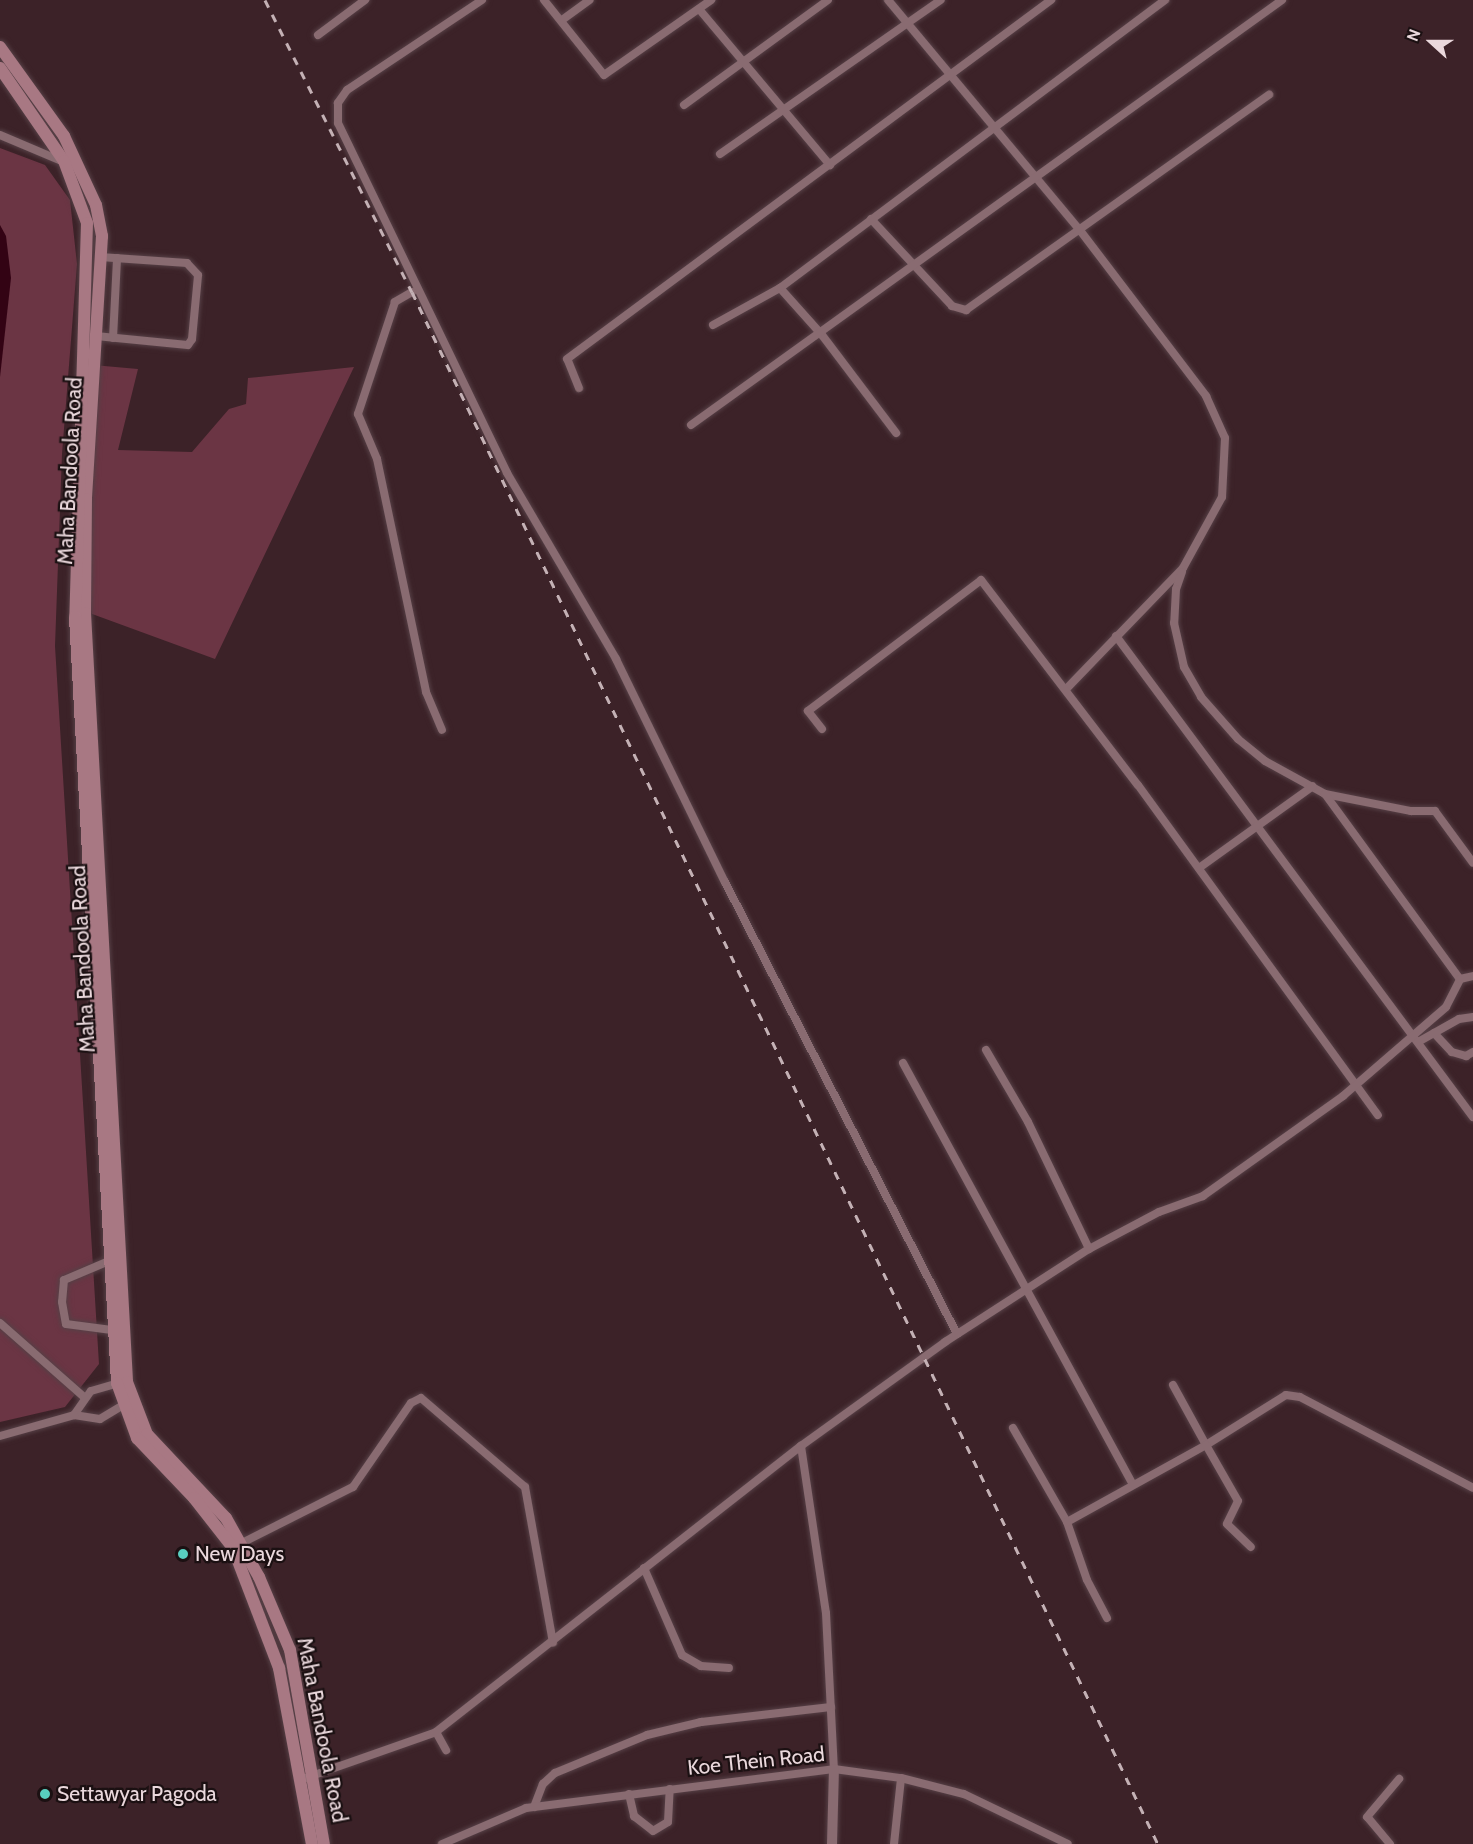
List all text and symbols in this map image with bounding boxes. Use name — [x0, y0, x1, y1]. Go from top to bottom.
north arrow — [1401, 12, 1461, 72]
text: N — [1403, 27, 1425, 44]
street label: Maha Bandoola Road — [53, 377, 87, 565]
street label: Maha Bandoola Road — [66, 865, 100, 1053]
place label: New Days — [195, 1541, 284, 1567]
marker: New Days — [176, 1547, 190, 1561]
street label: Maha Bandoola Road — [292, 1636, 352, 1824]
street label: Koe Thein Road — [686, 1741, 826, 1781]
place label: Settawyar Pagoda — [57, 1781, 217, 1807]
marker: Settawyar Pagoda — [38, 1787, 52, 1801]

